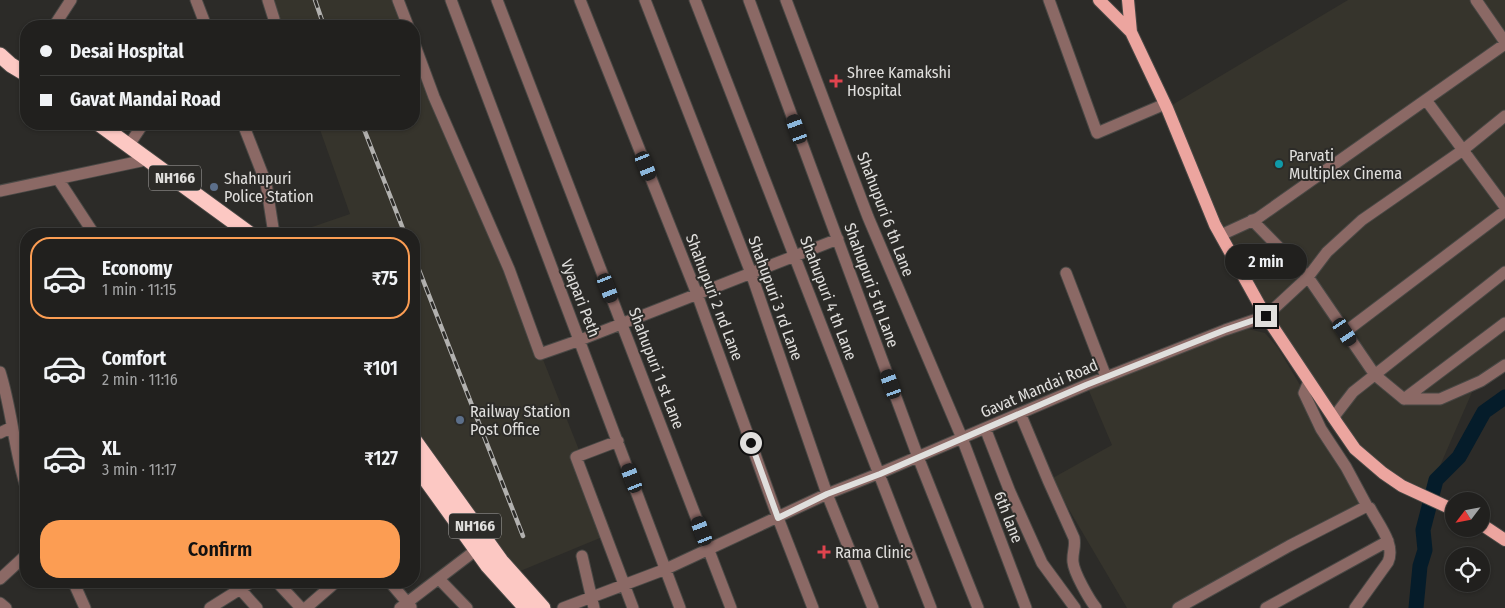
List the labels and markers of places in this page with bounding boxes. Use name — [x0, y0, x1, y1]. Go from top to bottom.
place label: Shree Kamakshi Hospital — [847, 63, 951, 100]
marker: Shree Kamakshi Hospital — [829, 74, 843, 88]
place label: Parvati Multiplex Cinema — [1289, 146, 1402, 183]
marker: Parvati Multiplex Cinema — [1273, 158, 1285, 170]
place label: Shahupuri Police Station — [224, 169, 314, 206]
marker: Shahupuri Police Station — [208, 181, 220, 193]
place label: Railway Station Post Office — [470, 402, 570, 439]
marker: Railway Station Post Office — [454, 414, 466, 426]
place label: Rama Clinic — [835, 543, 911, 562]
marker: Rama Clinic — [817, 545, 831, 559]

